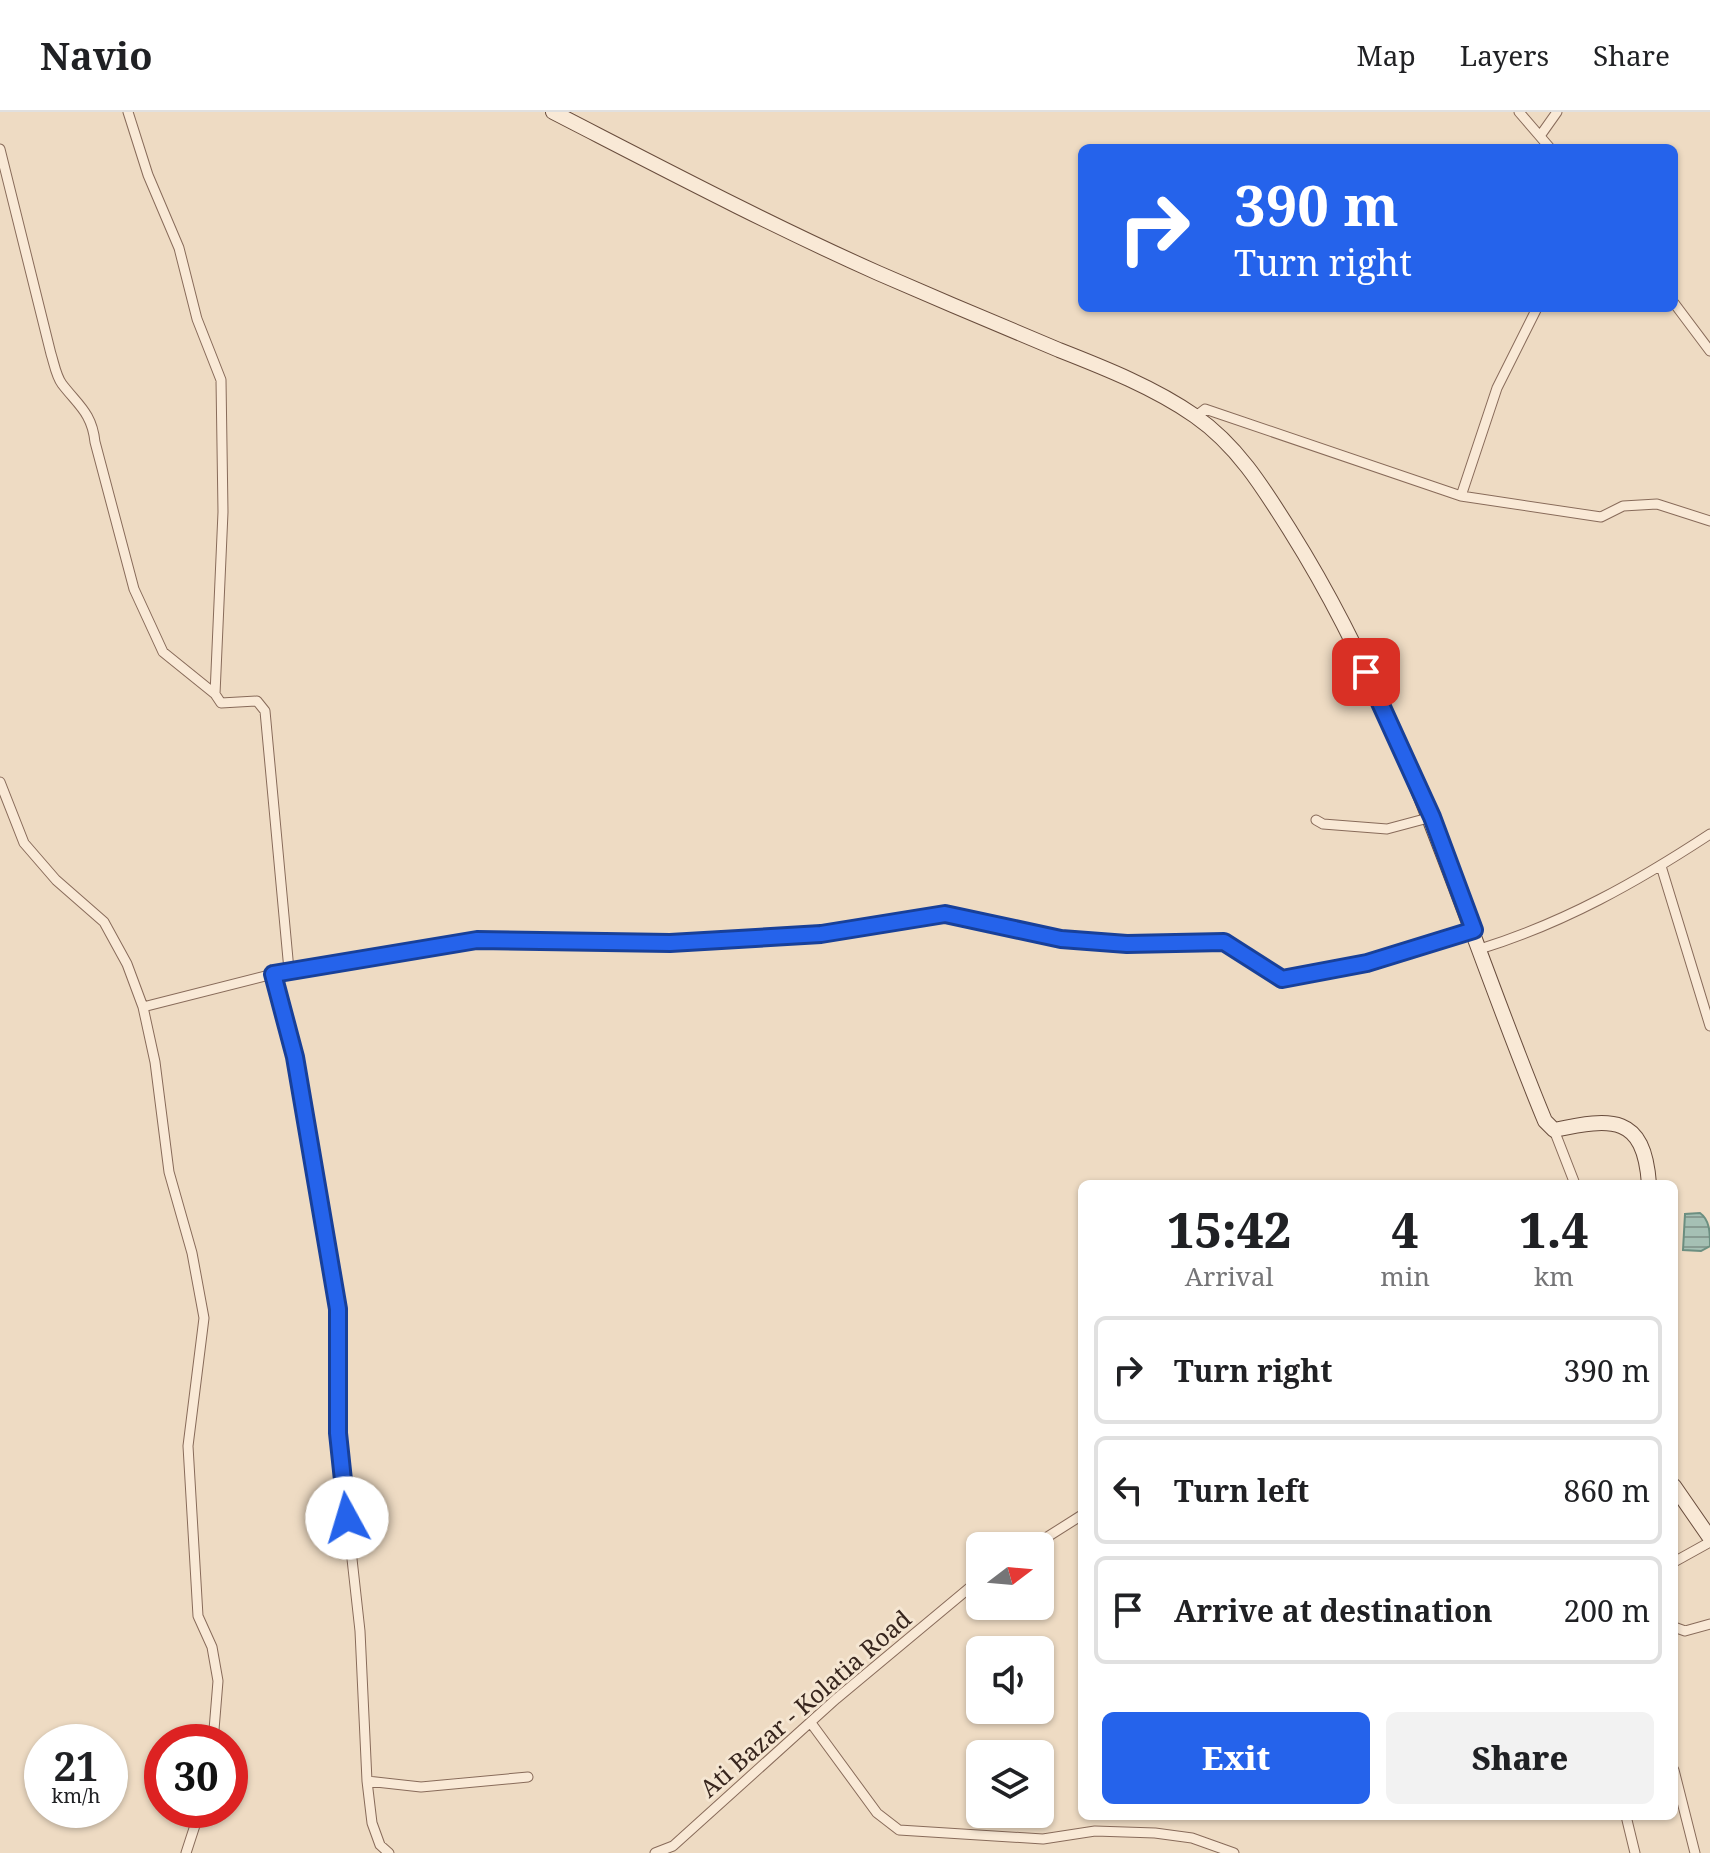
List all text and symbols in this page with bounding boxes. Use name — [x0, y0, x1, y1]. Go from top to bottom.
text: Navio — [40, 29, 152, 81]
text: Map — [1357, 36, 1416, 74]
text: Layers — [1460, 36, 1549, 74]
text: Share — [1593, 36, 1670, 74]
text: 390 m — [1234, 166, 1399, 242]
icon: right — [1102, 176, 1206, 280]
text: Turn right — [1234, 238, 1412, 287]
pin — [1332, 638, 1400, 706]
icon: arrive — [1344, 650, 1388, 694]
text: 15:42 — [1167, 1197, 1291, 1262]
text: 4 — [1392, 1197, 1419, 1262]
text: 1.4 — [1519, 1197, 1589, 1262]
text: Arrival — [1185, 1258, 1274, 1294]
text: min — [1380, 1258, 1430, 1294]
text: km — [1534, 1258, 1574, 1294]
icon: right — [1106, 1348, 1150, 1392]
text: Turn right — [1174, 1350, 1332, 1391]
text: 390 m — [1564, 1350, 1650, 1391]
icon: left — [1106, 1468, 1150, 1512]
text: Turn left — [1174, 1470, 1309, 1511]
text: 860 m — [1564, 1470, 1650, 1511]
position arrow — [305, 1476, 389, 1560]
north arrow — [966, 1532, 1054, 1620]
map controls — [966, 1532, 1054, 1828]
icon: arrive — [1106, 1588, 1150, 1632]
text: Arrive at destination — [1174, 1590, 1493, 1631]
text: 200 m — [1564, 1590, 1650, 1631]
street label: Ati Bazar - Kolatia Road — [692, 1602, 918, 1804]
button: sound — [966, 1636, 1054, 1724]
button: Exit — [1102, 1712, 1370, 1804]
button: Share — [1386, 1712, 1654, 1804]
speed limit sign: 30 — [144, 1724, 248, 1828]
text: 21 — [53, 1738, 99, 1793]
button: layers — [966, 1740, 1054, 1828]
text: km/h — [51, 1782, 101, 1809]

